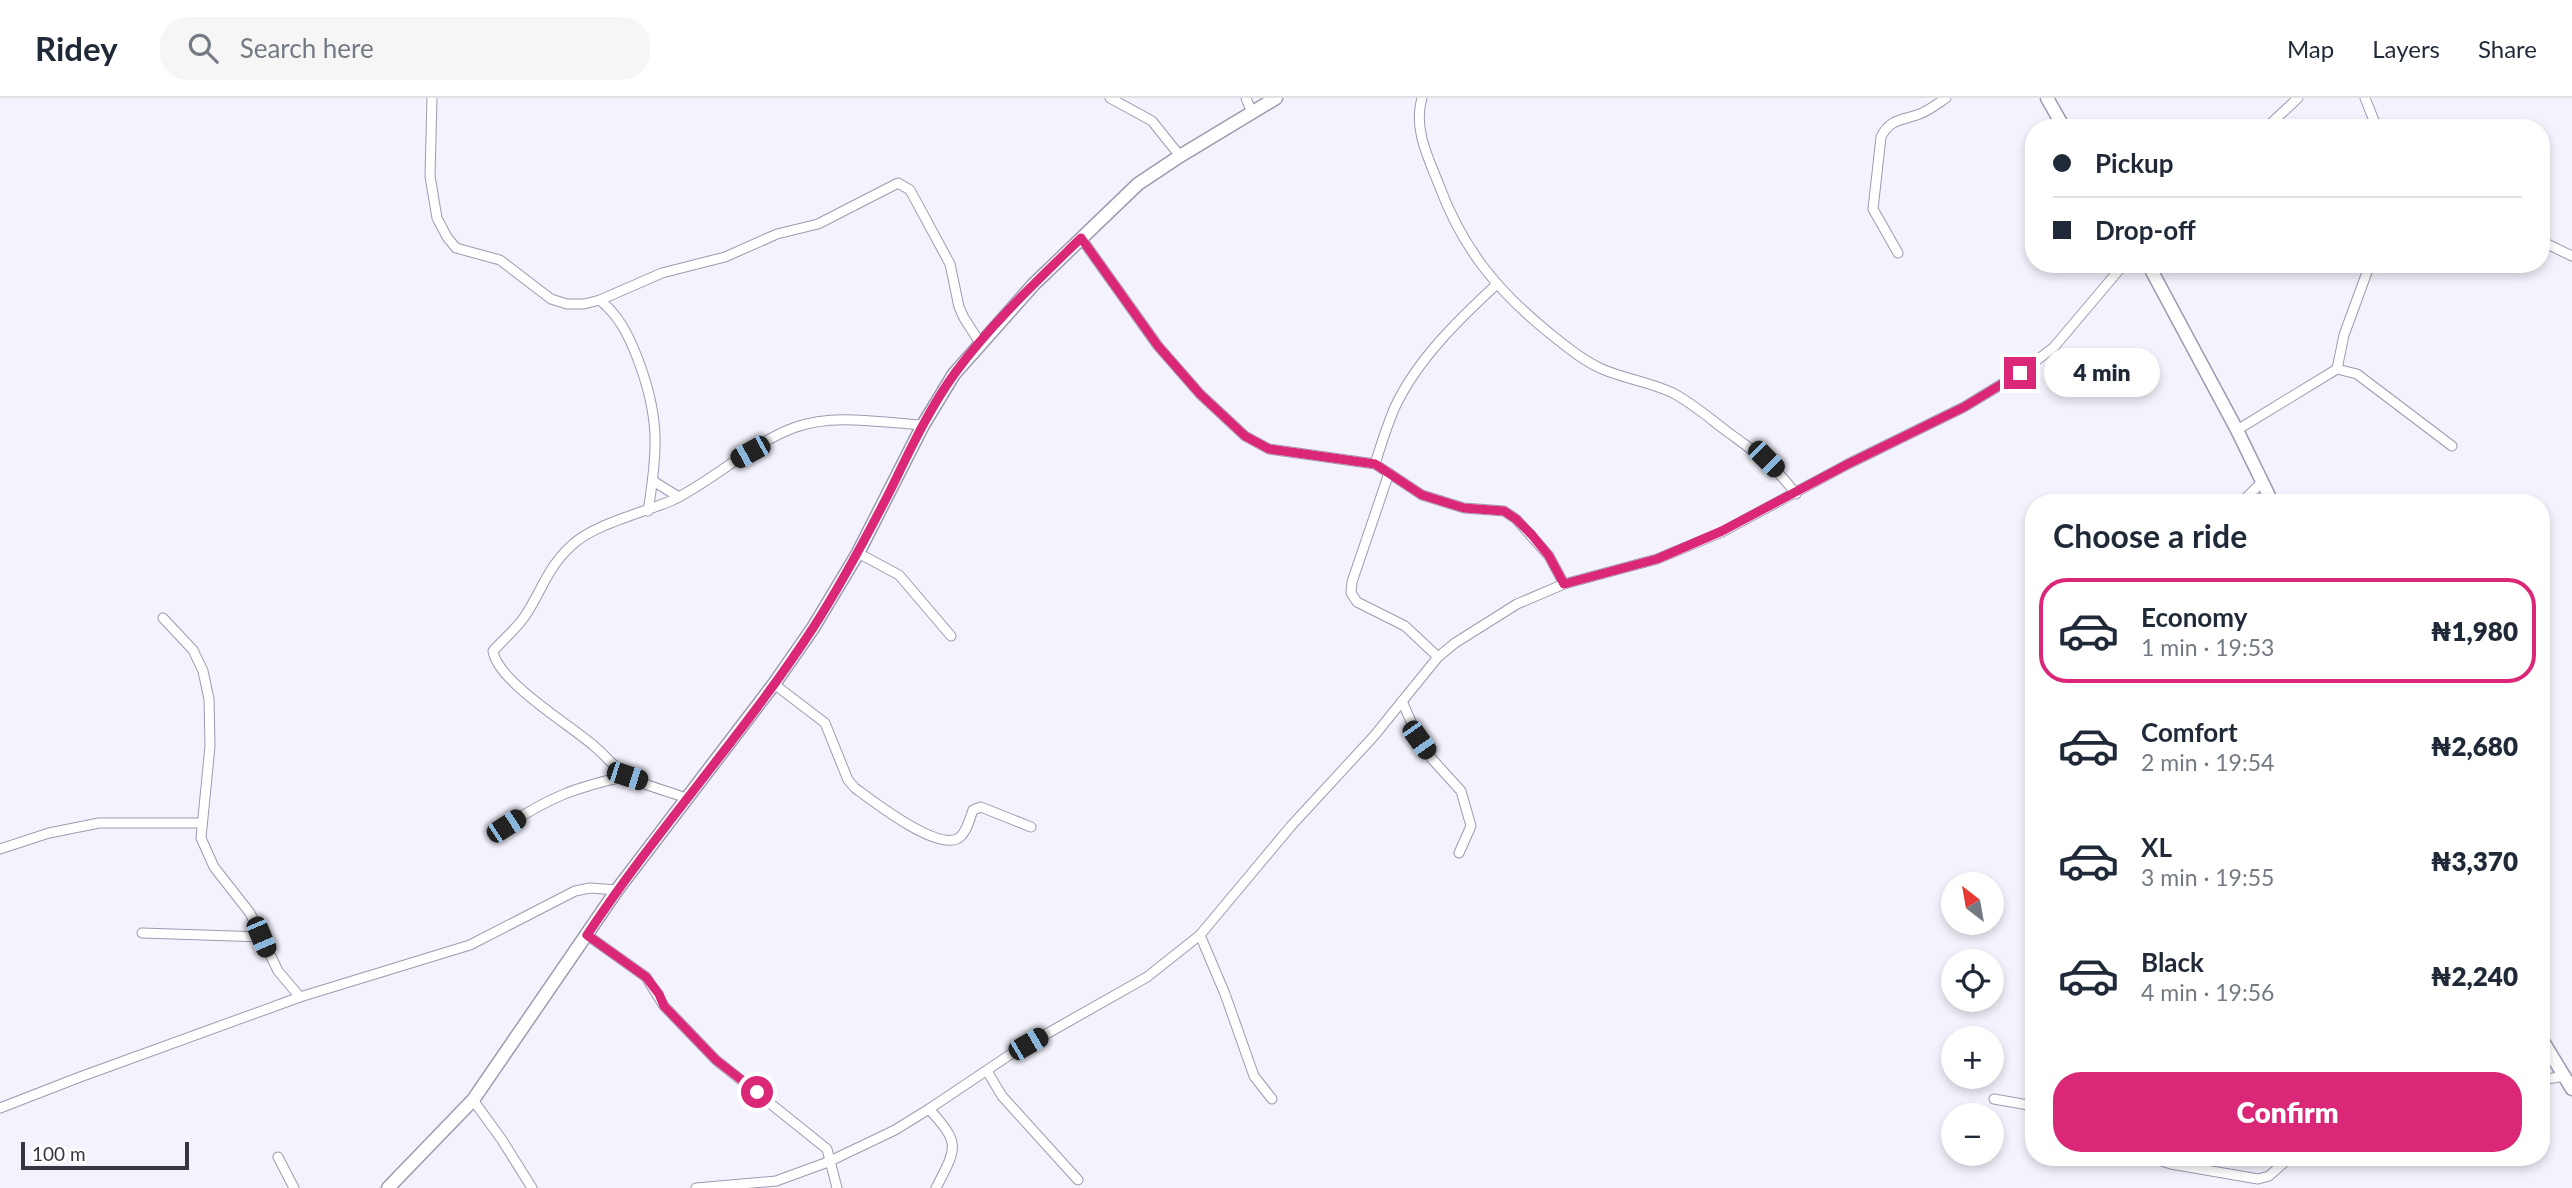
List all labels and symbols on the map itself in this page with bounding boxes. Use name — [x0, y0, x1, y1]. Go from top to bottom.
callout: 4 min — [2044, 348, 2160, 398]
route end — [2004, 357, 2036, 389]
car — [727, 433, 774, 471]
car — [1744, 437, 1789, 481]
car — [1399, 717, 1440, 763]
car — [604, 760, 651, 792]
car — [483, 806, 530, 846]
north arrow — [1941, 872, 2004, 934]
car — [244, 914, 279, 960]
car — [1005, 1024, 1052, 1064]
route start — [741, 1076, 773, 1108]
scale bar — [21, 1139, 189, 1171]

